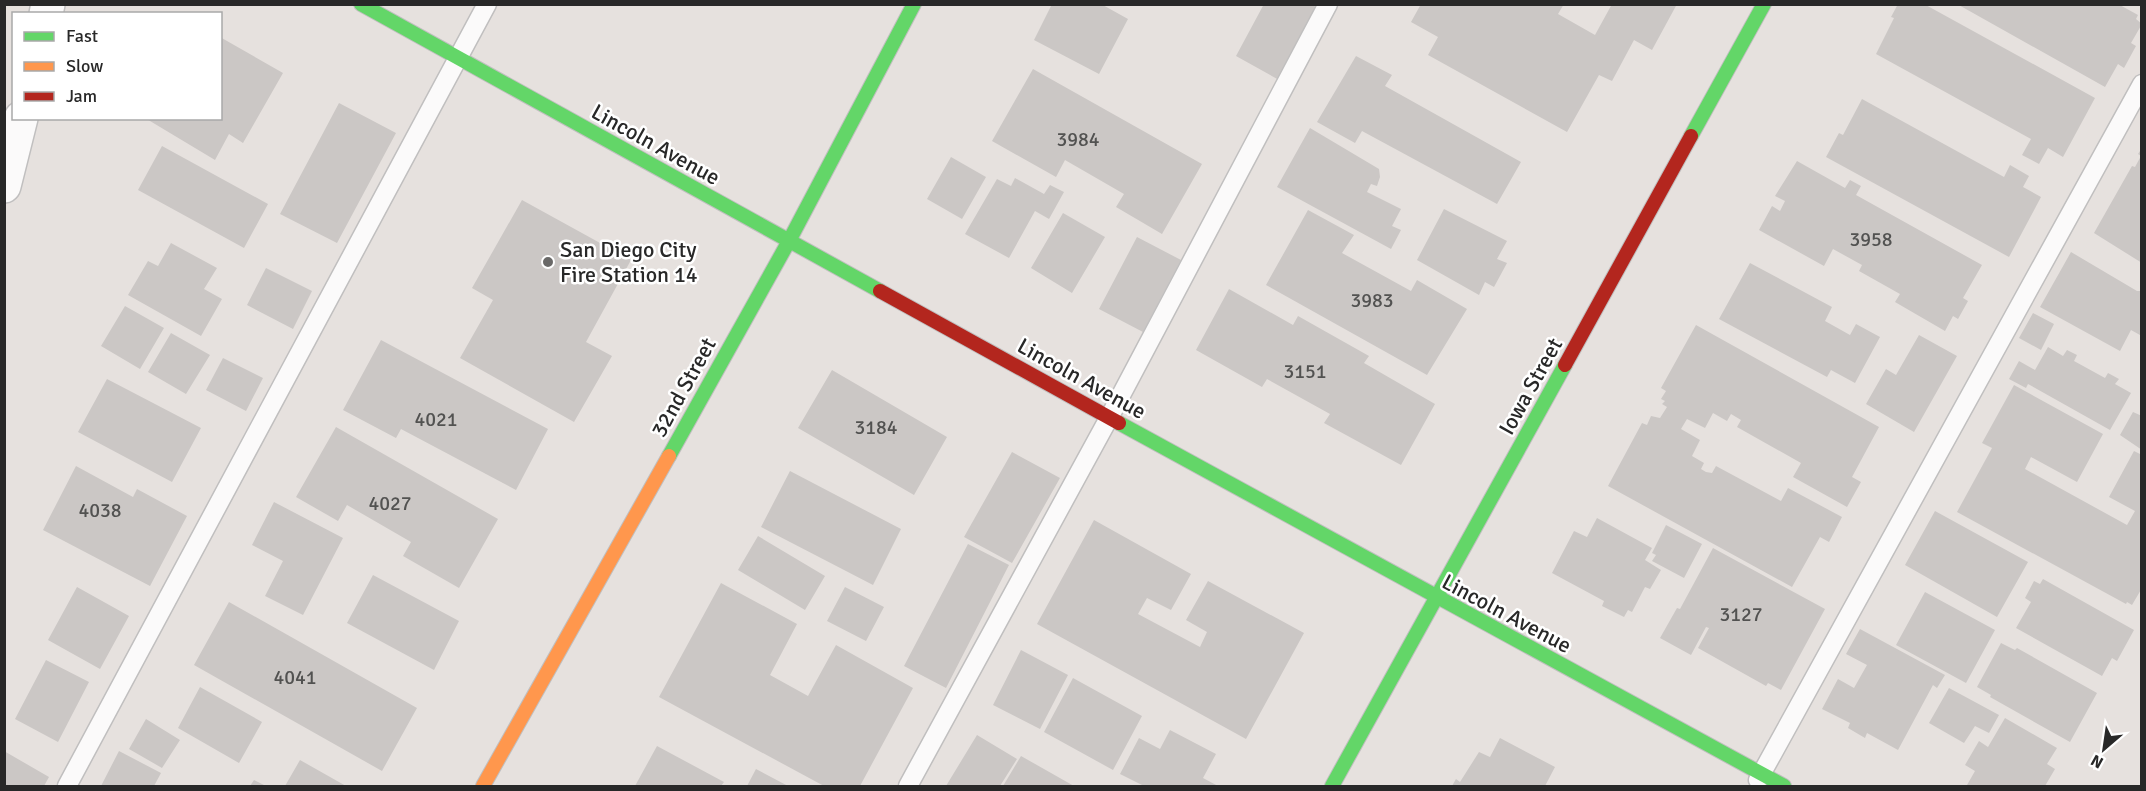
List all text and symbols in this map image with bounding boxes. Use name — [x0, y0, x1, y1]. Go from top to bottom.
legend — [12, 12, 222, 120]
text: Fast — [66, 25, 98, 47]
text: Slow — [66, 55, 103, 77]
text: Jam — [66, 85, 97, 107]
street label: Lincoln Avenue — [587, 98, 725, 191]
house number: 3984 — [1056, 127, 1100, 152]
house number: 3958 — [1849, 227, 1893, 252]
place label: San Diego City Fire Station 14 — [560, 236, 698, 288]
marker: San Diego City Fire Station 14 — [541, 255, 555, 269]
house number: 3983 — [1350, 288, 1394, 313]
street label: Lincoln Avenue — [1013, 332, 1151, 425]
street label: 32nd Street — [645, 333, 722, 442]
street label: Iowa Street — [1493, 333, 1568, 439]
house number: 3151 — [1283, 359, 1327, 384]
house number: 4021 — [414, 407, 458, 432]
house number: 3184 — [854, 415, 898, 440]
house number: 4027 — [368, 491, 412, 516]
house number: 4038 — [78, 498, 122, 523]
street label: Lincoln Avenue — [1437, 568, 1576, 659]
house number: 3127 — [1719, 602, 1763, 627]
house number: 4041 — [273, 665, 317, 690]
north arrow — [2074, 719, 2134, 779]
text: N — [2087, 750, 2107, 773]

